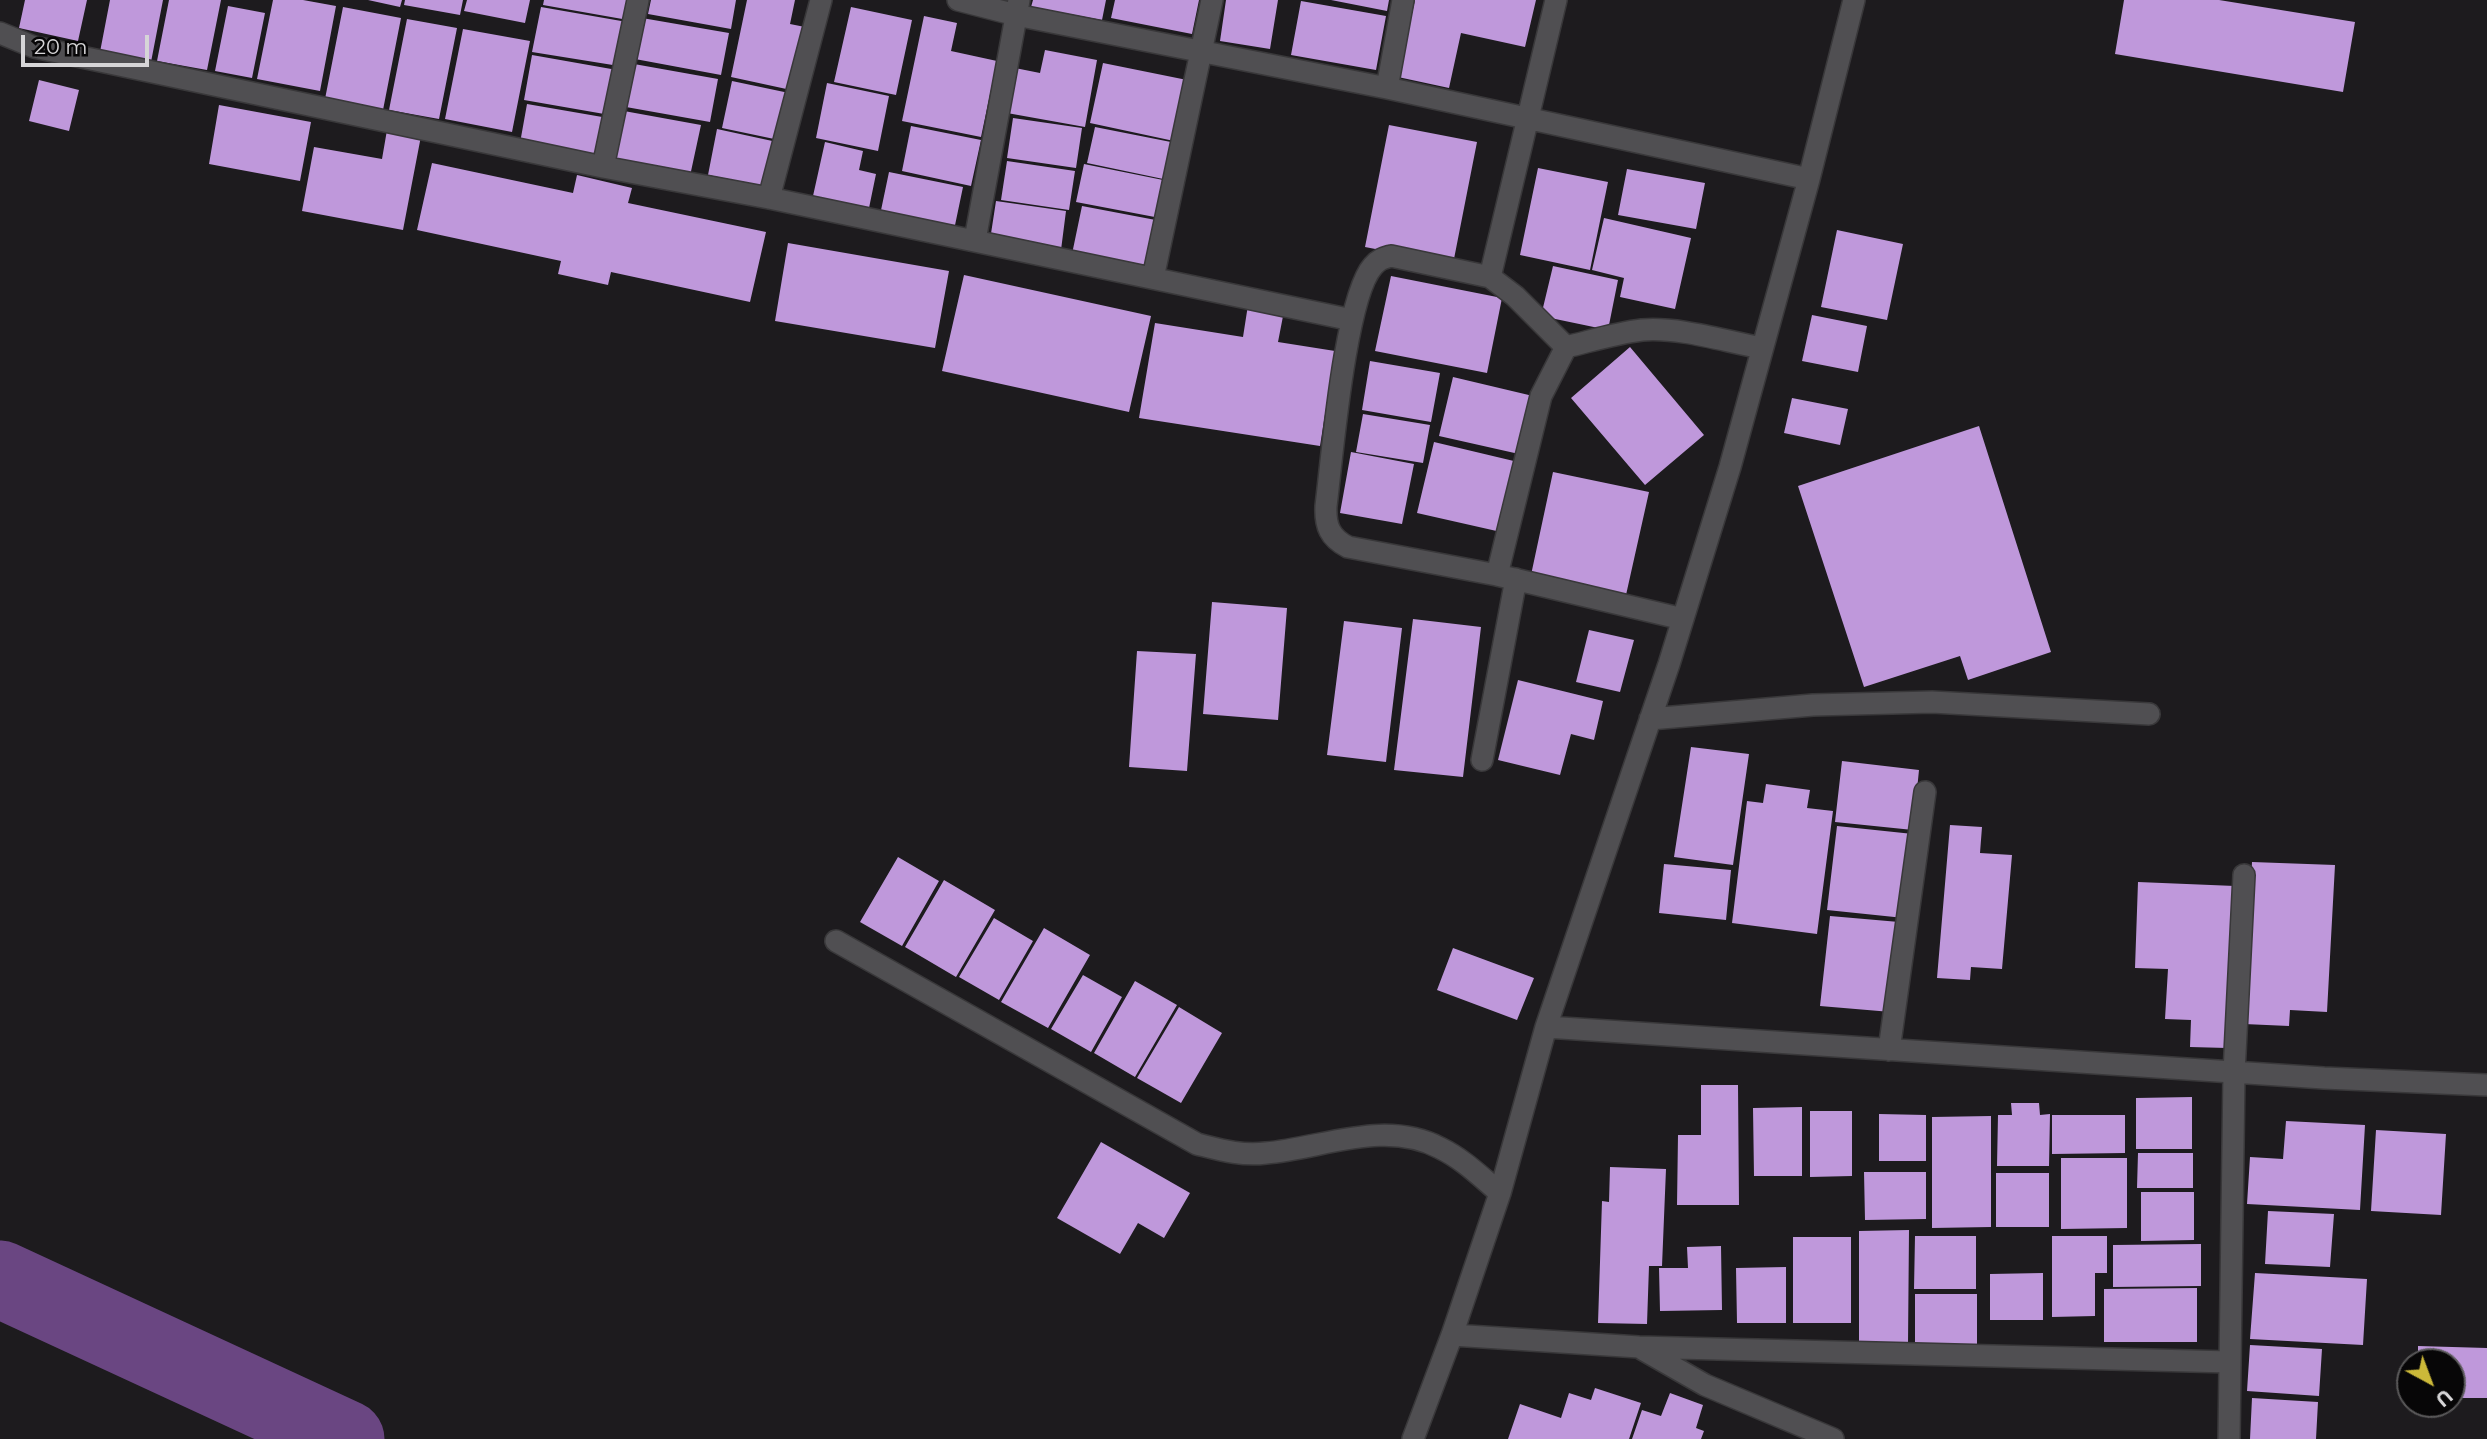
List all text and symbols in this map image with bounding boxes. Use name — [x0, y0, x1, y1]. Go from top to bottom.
scale bar — [24, 21, 152, 65]
text: 20 m — [34, 34, 88, 59]
north arrow — [2396, 1348, 2466, 1418]
text: U — [2431, 1384, 2457, 1411]

